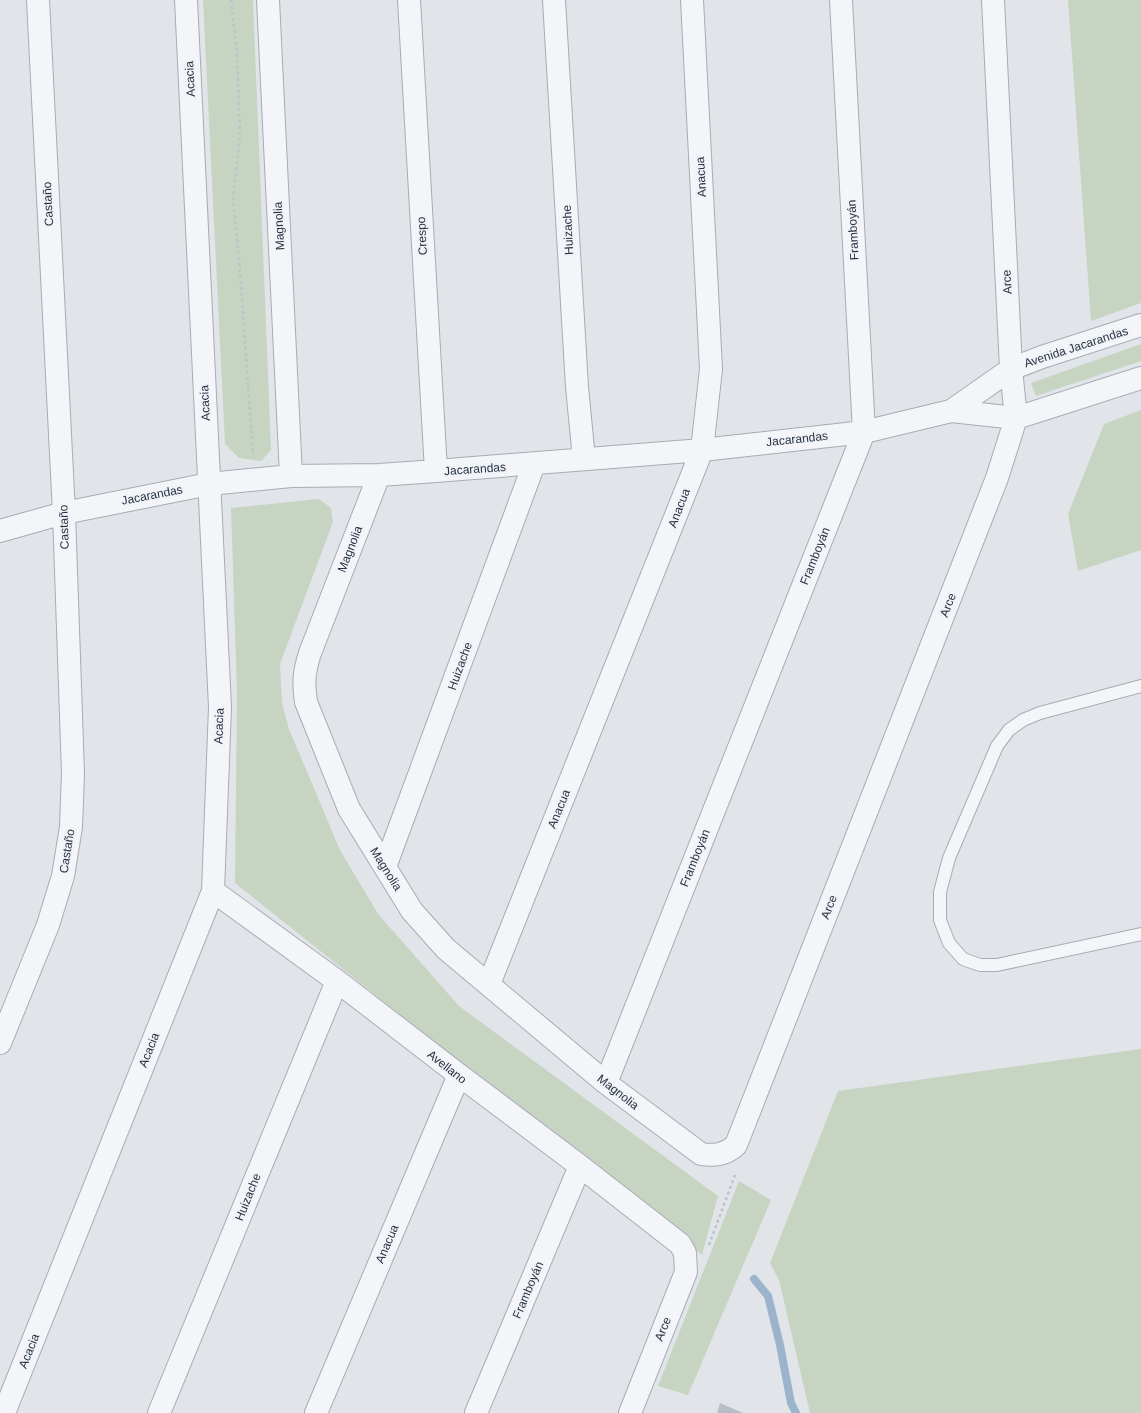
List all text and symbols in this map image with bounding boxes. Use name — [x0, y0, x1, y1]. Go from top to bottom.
street label: Acacia — [182, 60, 198, 97]
street label: Anacua — [693, 156, 709, 198]
street label: Castaño — [40, 181, 56, 227]
street label: Framboyán — [844, 199, 862, 261]
street label: Magnolia — [271, 201, 287, 251]
street label: Huizache — [560, 204, 576, 255]
street label: Crespo — [414, 216, 430, 256]
street label: Arce — [999, 269, 1015, 295]
street label: Avenida Jacarandas — [1022, 324, 1130, 370]
street label: Acacia — [197, 384, 213, 421]
street label: Jacarandas — [765, 429, 829, 449]
street label: Jacarandas — [444, 460, 506, 478]
street label: Jacarandas — [120, 482, 184, 508]
street label: Anacua — [665, 486, 693, 530]
street label: Castaño — [56, 504, 72, 550]
street label: Magnolia — [335, 523, 365, 574]
street label: Framboyán — [797, 525, 833, 587]
street label: Arce — [937, 591, 959, 619]
street label: Huizache — [445, 640, 475, 692]
street label: Acacia — [211, 707, 227, 744]
street label: Anacua — [545, 787, 573, 830]
street label: Framboyán — [677, 827, 713, 889]
street label: Castaño — [57, 828, 77, 874]
street label: Magnolia — [367, 845, 405, 894]
street label: Arce — [818, 893, 840, 921]
street label: Acacia — [136, 1030, 162, 1069]
street label: Avellano — [425, 1047, 470, 1087]
street label: Magnolia — [595, 1071, 642, 1113]
street label: Huizache — [232, 1171, 264, 1223]
street label: Anacua — [373, 1222, 402, 1265]
street label: Framboyán — [510, 1259, 546, 1321]
street label: Arce — [652, 1315, 674, 1343]
street label: Acacia — [16, 1331, 42, 1370]

